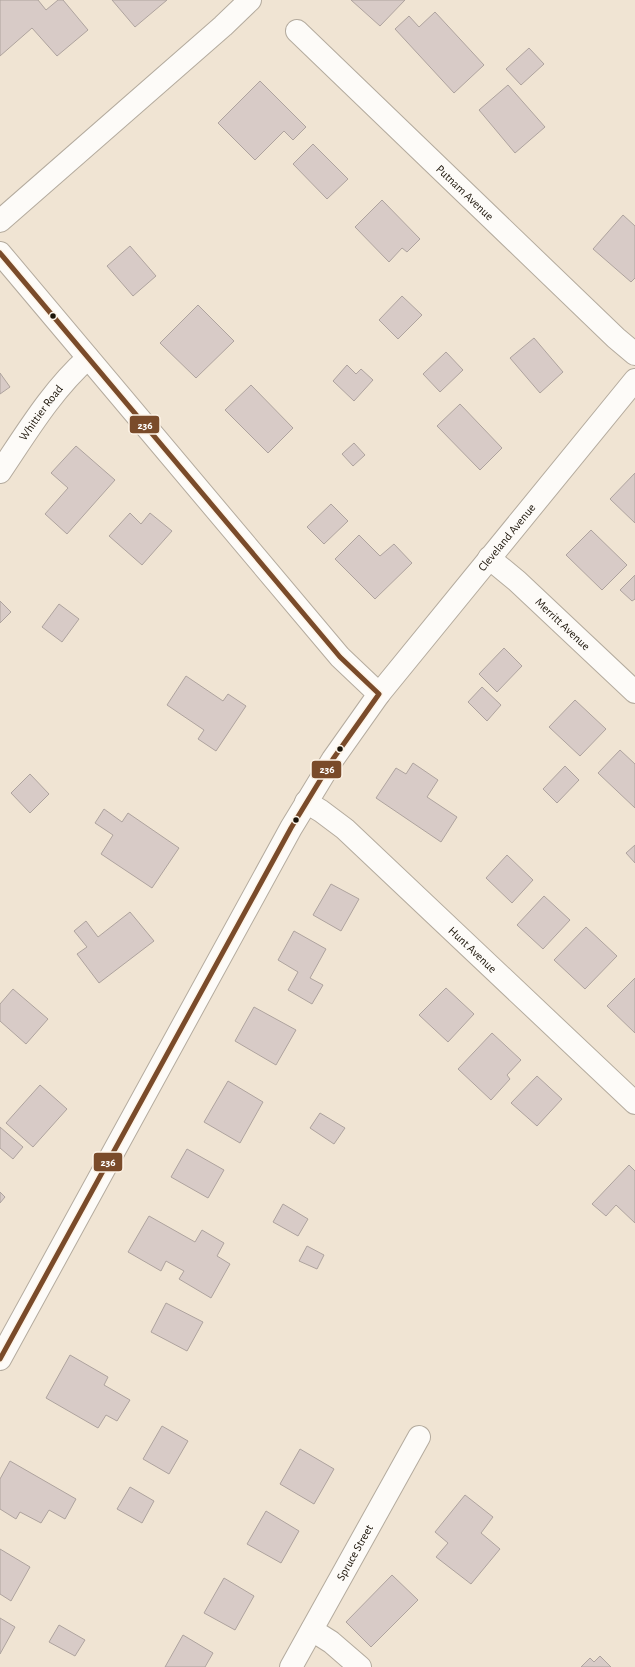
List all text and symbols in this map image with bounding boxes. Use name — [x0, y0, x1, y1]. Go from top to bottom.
street label: Putnam Avenue — [434, 162, 496, 223]
unlabelled marker — [48, 311, 58, 321]
street label: Whittier Road — [17, 383, 65, 443]
line badge: 236 — [129, 415, 160, 434]
text: 236 — [137, 420, 153, 431]
street label: Cleveland Avenue — [476, 501, 538, 573]
street label: Merritt Avenue — [533, 596, 592, 652]
unlabelled marker — [335, 744, 345, 754]
line badge: 236 — [311, 760, 342, 779]
text: 236 — [319, 764, 335, 775]
unlabelled marker — [291, 815, 301, 825]
street label: Hunt Avenue — [446, 924, 499, 975]
line badge: 236 — [93, 1152, 123, 1172]
text: 236 — [100, 1157, 116, 1168]
street label: Spruce Street — [334, 1522, 375, 1583]

